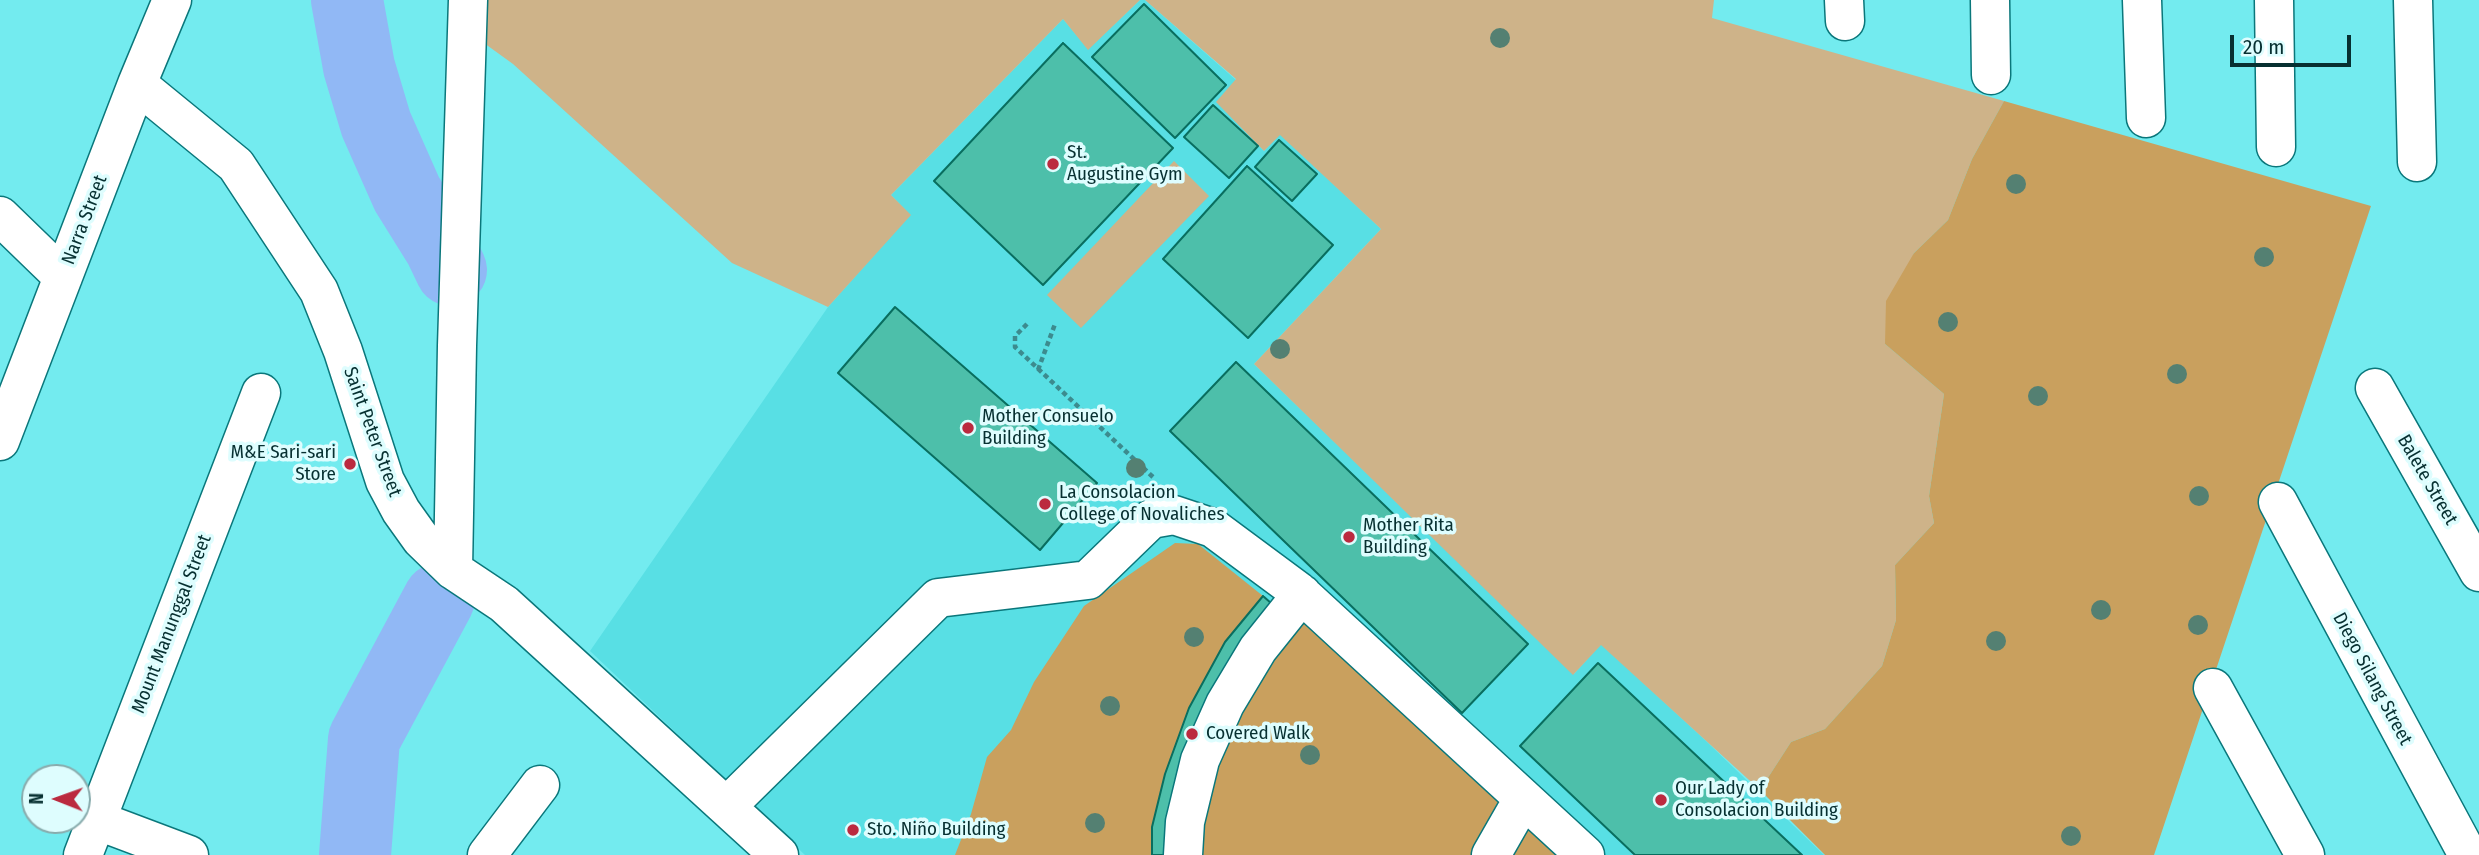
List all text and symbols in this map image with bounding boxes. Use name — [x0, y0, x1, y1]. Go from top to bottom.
scale bar — [2234, 21, 2355, 65]
text: 20 m — [2243, 34, 2284, 60]
place label: St. Augustine Gym — [1067, 142, 1183, 186]
marker: St. Augustine Gym — [1045, 156, 1061, 172]
street label: Narra Street — [58, 172, 112, 268]
street label: Saint Peter Street — [338, 364, 406, 500]
place label: Mother Consuelo Building — [982, 406, 1114, 450]
marker: Mother Consuelo Building — [960, 420, 976, 436]
street label: Balete Street — [2392, 431, 2462, 529]
place label: M&E Sari-sari Store — [231, 442, 336, 486]
marker: M&E Sari-sari Store — [342, 456, 358, 472]
place label: La Consolacion College of Novaliches — [1059, 482, 1225, 526]
marker: La Consolacion College of Novaliches — [1037, 496, 1053, 512]
place label: Mother Rita Building — [1363, 515, 1454, 559]
marker: Mother Rita Building — [1341, 529, 1357, 545]
street label: Mount Manunggal Street — [127, 531, 217, 717]
street label: Diego Silang Street — [2327, 609, 2417, 749]
place label: Covered Walk — [1206, 723, 1310, 745]
marker: Covered Walk — [1184, 726, 1200, 742]
north arrow — [21, 764, 91, 834]
place label: Our Lady of Consolacion Building — [1675, 778, 1838, 822]
marker: Our Lady of Consolacion Building — [1653, 792, 1669, 808]
text: N — [25, 793, 48, 805]
place label: Sto. Niño Building — [867, 819, 1005, 841]
marker: Sto. Niño Building — [845, 822, 861, 838]

